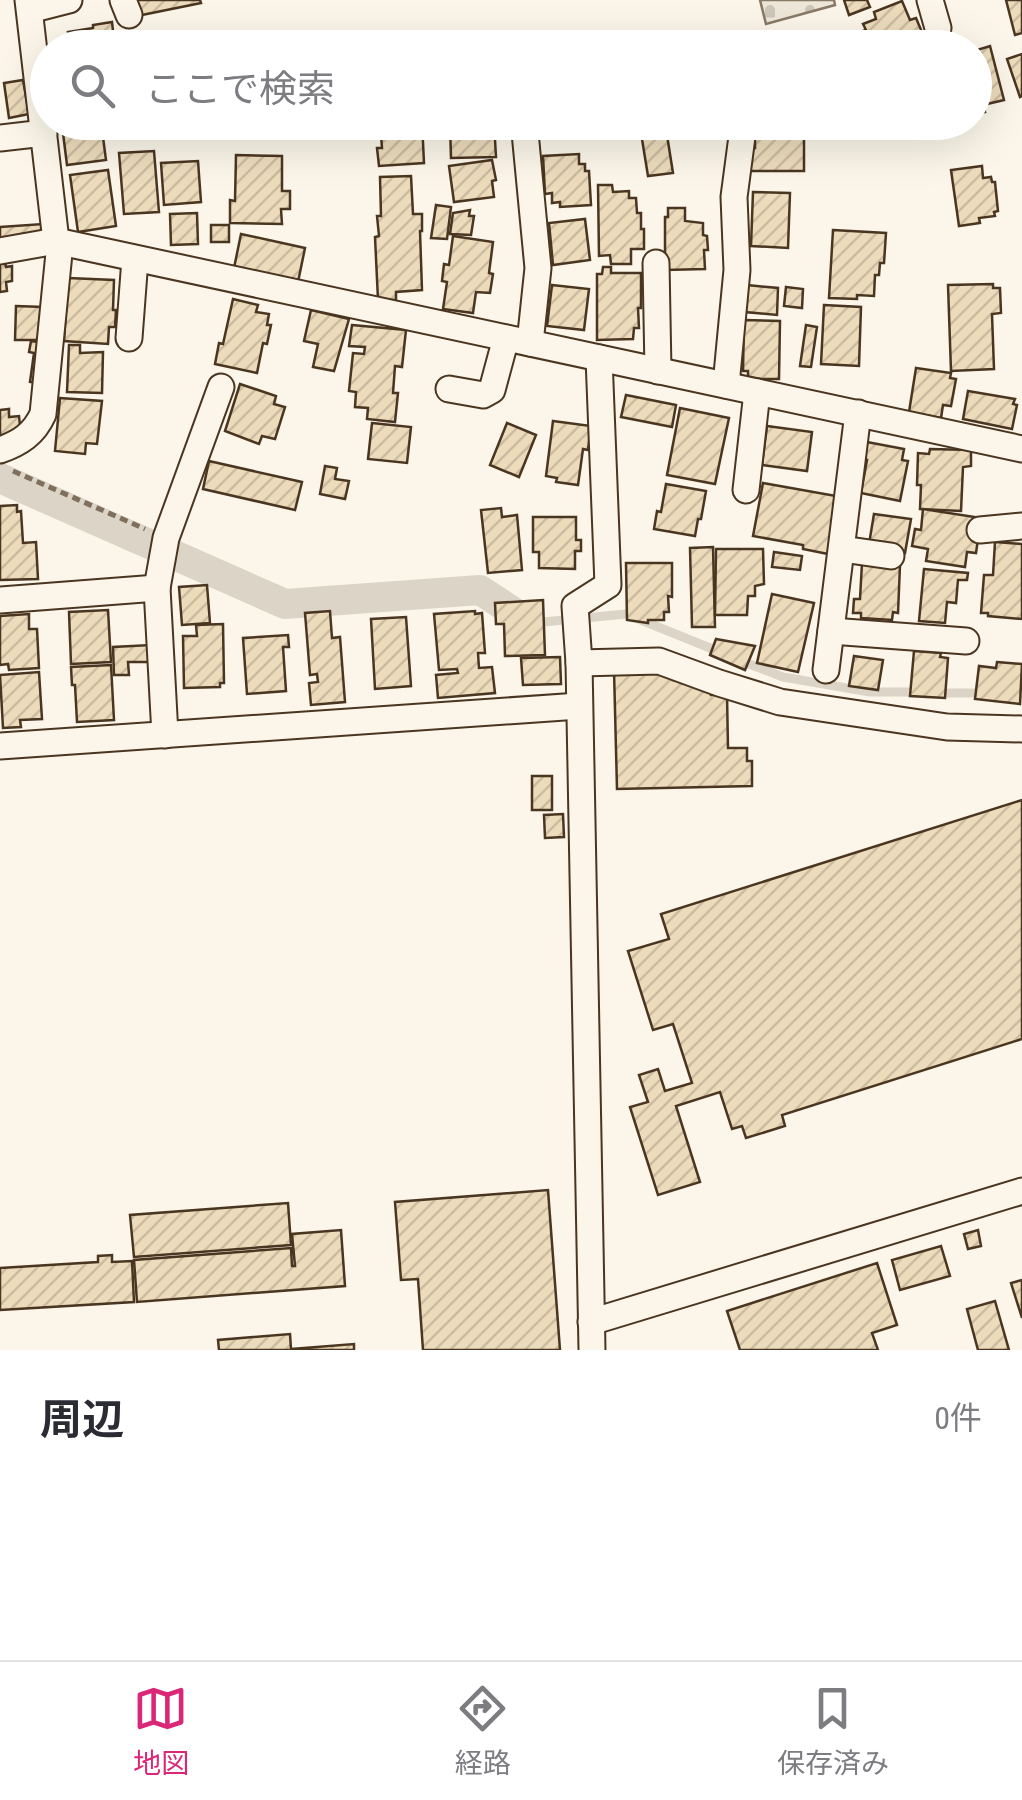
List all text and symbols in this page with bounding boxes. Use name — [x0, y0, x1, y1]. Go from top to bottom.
search box — [30, 30, 992, 140]
icon: search — [65, 58, 120, 113]
text: ここで検索 — [145, 67, 335, 111]
text: 周辺 — [40, 1395, 124, 1444]
text: 0件 — [934, 1399, 982, 1437]
tab: 地図 — [133, 1681, 189, 1781]
tab: 経路 — [455, 1681, 511, 1781]
tab: 保存済み — [777, 1681, 889, 1781]

